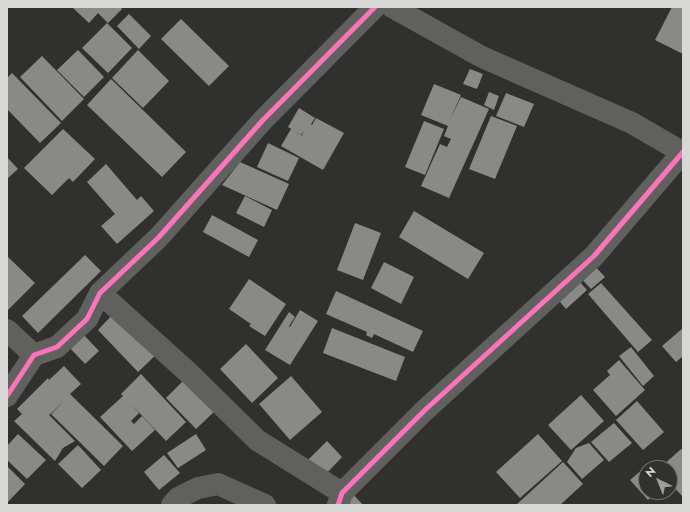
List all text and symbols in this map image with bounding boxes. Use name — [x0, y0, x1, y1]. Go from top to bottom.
north arrow — [638, 460, 678, 500]
text: N — [642, 463, 659, 481]

